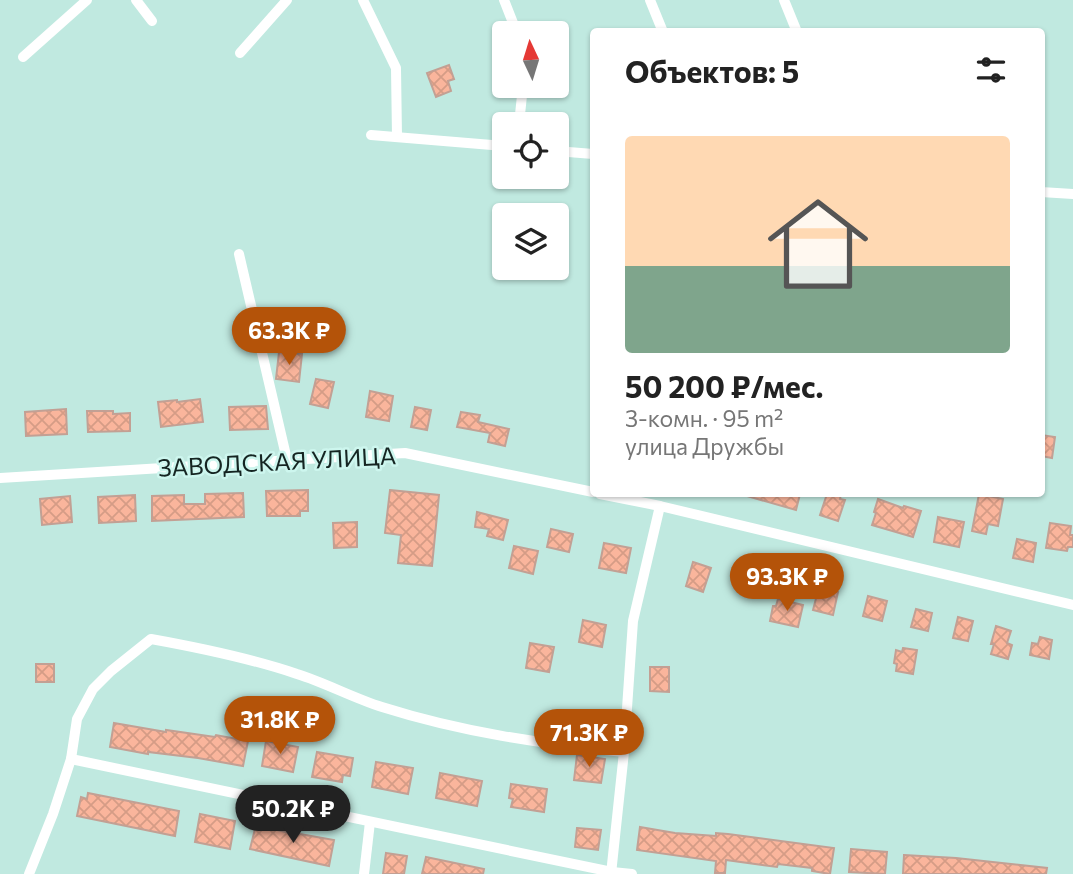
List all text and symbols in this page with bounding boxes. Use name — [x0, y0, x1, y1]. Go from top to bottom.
north arrow — [492, 21, 569, 98]
map controls — [492, 21, 569, 280]
icon: filters — [972, 51, 1010, 89]
text: Объектов: 5 — [625, 52, 799, 89]
button: locate — [492, 112, 569, 189]
icon: home — [755, 181, 881, 307]
button: layers — [492, 203, 569, 280]
pin: 63.3K ₽ — [224, 308, 354, 367]
text: 63.3K ₽ — [248, 316, 330, 344]
text: 50 200 ₽/мес. — [625, 367, 823, 404]
text: 3-комн. · 95 m² — [625, 404, 783, 432]
text: улица Дружбы — [625, 432, 784, 460]
street label: ЗАВОДСКАЯ УЛИЦА — [157, 440, 397, 482]
pin: 93.3K ₽ — [722, 554, 852, 613]
text: 93.3K ₽ — [746, 562, 828, 590]
pin: 31.8K ₽ — [215, 696, 345, 756]
text: 31.8K ₽ — [240, 705, 320, 733]
pin: 71.3K ₽ — [524, 710, 654, 769]
text: 71.3K ₽ — [550, 718, 628, 746]
pin: 50.2K ₽ — [228, 786, 358, 845]
text: 50.2K ₽ — [251, 794, 335, 822]

